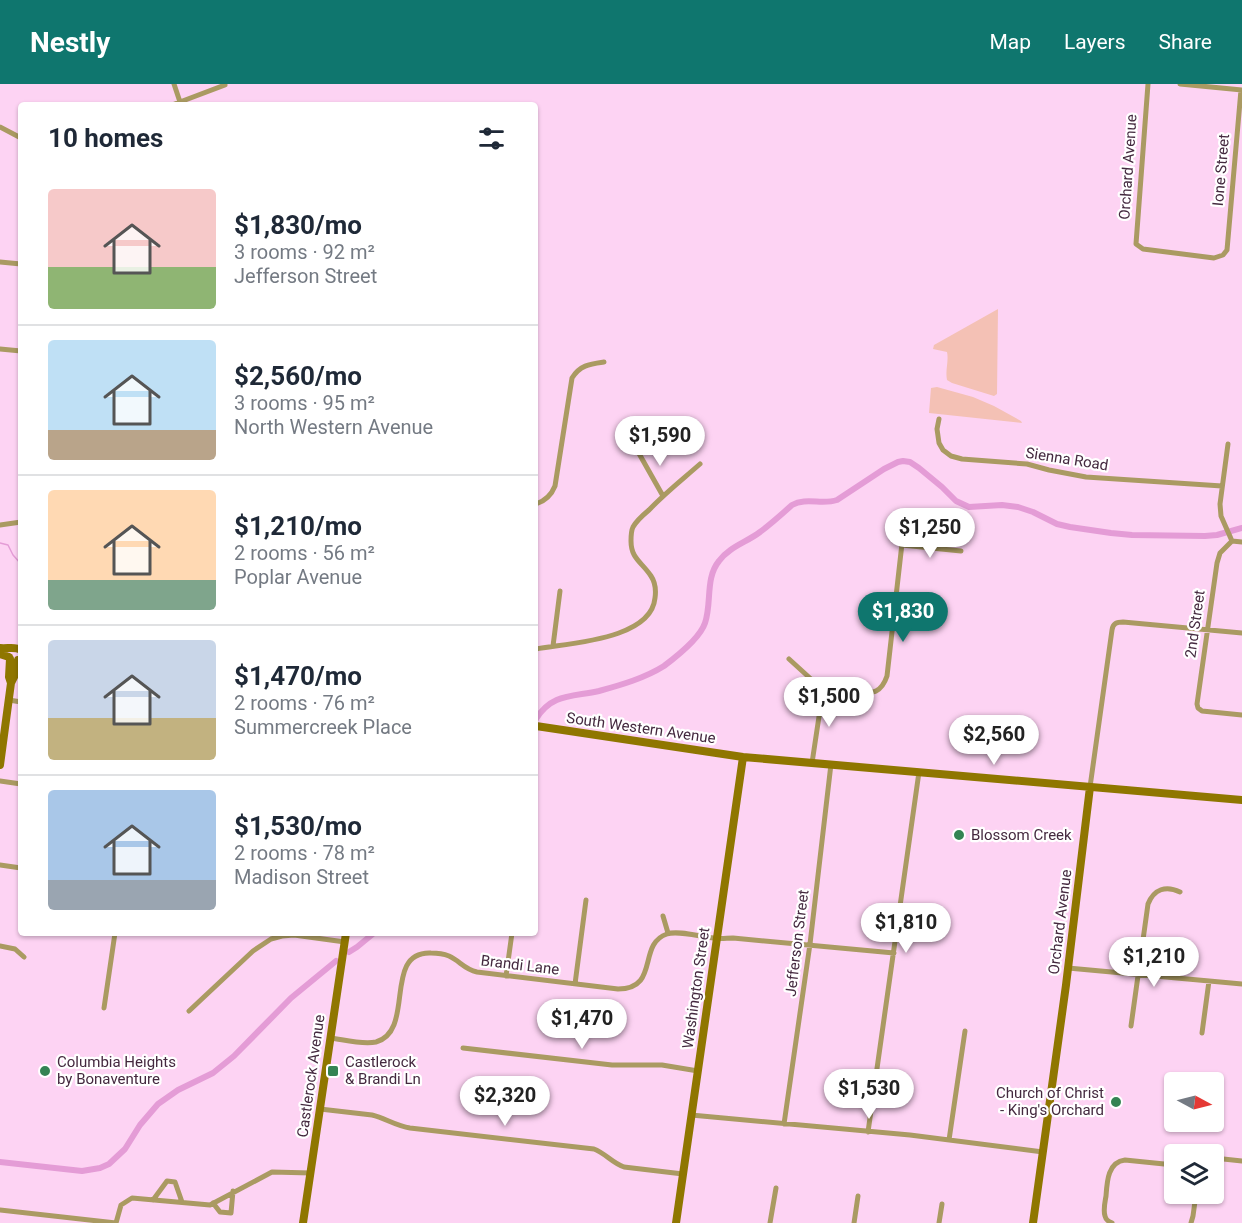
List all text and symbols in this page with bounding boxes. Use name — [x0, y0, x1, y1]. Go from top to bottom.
text: Nestly — [30, 26, 110, 59]
text: Map — [989, 30, 1031, 54]
text: Layers — [1064, 30, 1125, 54]
text: Share — [1158, 30, 1212, 54]
street label: Orchard Avenue — [1115, 114, 1141, 220]
icon: filters — [475, 122, 508, 155]
text: 10 homes — [48, 123, 163, 153]
street label: Ione Street — [1209, 133, 1233, 207]
text: $1,830/mo — [234, 210, 362, 240]
icon: home — [96, 213, 168, 285]
text: 3 rooms · 92 m² — [234, 240, 375, 264]
text: Jefferson Street — [234, 264, 377, 288]
text: $2,560/mo — [234, 361, 362, 391]
icon: home — [96, 364, 168, 436]
text: 3 rooms · 95 m² — [234, 391, 375, 415]
text: North Western Avenue — [234, 415, 433, 439]
pin: $1,590 — [611, 416, 709, 467]
text: $1,590 — [629, 423, 691, 447]
street label: Sienna Road — [1024, 444, 1110, 474]
pin: $1,250 — [881, 508, 979, 559]
text: $1,210/mo — [234, 511, 362, 541]
icon: home — [96, 514, 168, 586]
text: $1,250 — [899, 515, 961, 539]
text: 2 rooms · 56 m² — [234, 541, 375, 565]
text: Poplar Avenue — [234, 565, 362, 589]
street label: 2nd Street — [1181, 589, 1209, 659]
pin: $1,830 — [854, 592, 952, 643]
text: $1,830 — [872, 599, 934, 623]
text: $1,470/mo — [234, 661, 362, 691]
icon: home — [96, 664, 168, 736]
pin: $1,500 — [780, 677, 878, 728]
text: $1,500 — [798, 684, 860, 708]
text: 2 rooms · 76 m² — [234, 691, 375, 715]
street label: South Western Avenue — [565, 709, 717, 747]
text: Summercreek Place — [234, 715, 412, 739]
pin: $2,560 — [945, 715, 1043, 766]
text: $2,560 — [963, 722, 1025, 746]
text: $1,530/mo — [234, 811, 362, 841]
icon: home — [96, 814, 168, 886]
place label: Blossom Creek — [971, 826, 1072, 844]
marker: Blossom Creek — [952, 828, 966, 842]
text: 2 rooms · 78 m² — [234, 841, 375, 865]
text: Madison Street — [234, 865, 369, 889]
street label: Orchard Avenue — [1045, 868, 1075, 976]
street label: Jefferson Street — [782, 889, 812, 997]
pin: $1,810 — [857, 903, 955, 954]
text: $1,810 — [875, 910, 937, 934]
street label: Washington Street — [679, 926, 713, 1050]
pin: $1,210 — [1105, 937, 1203, 988]
text: $1,210 — [1123, 944, 1185, 968]
street label: Brandi Lane — [480, 951, 560, 979]
pin: $1,470 — [533, 999, 631, 1050]
text: $1,470 — [551, 1006, 613, 1030]
street label: Castlerock Avenue — [293, 1013, 329, 1139]
place label: Columbia Heights by Bonaventure — [57, 1053, 176, 1088]
place label: Castlerock & Brandi Ln — [345, 1053, 421, 1088]
marker: Columbia Heights by Bonaventure — [38, 1064, 52, 1078]
marker: Castlerock & Brandi Ln — [326, 1064, 340, 1078]
pin: $1,530 — [820, 1069, 918, 1120]
north arrow — [1164, 1072, 1224, 1132]
map controls — [1164, 1072, 1224, 1204]
pin: $2,320 — [456, 1076, 554, 1127]
text: $1,530 — [838, 1076, 900, 1100]
text: $2,320 — [474, 1083, 536, 1107]
place label: Church of Christ - King's Orchard — [996, 1084, 1104, 1119]
marker: Church of Christ - King's Orchard — [1109, 1095, 1123, 1109]
button: layers — [1164, 1144, 1224, 1204]

